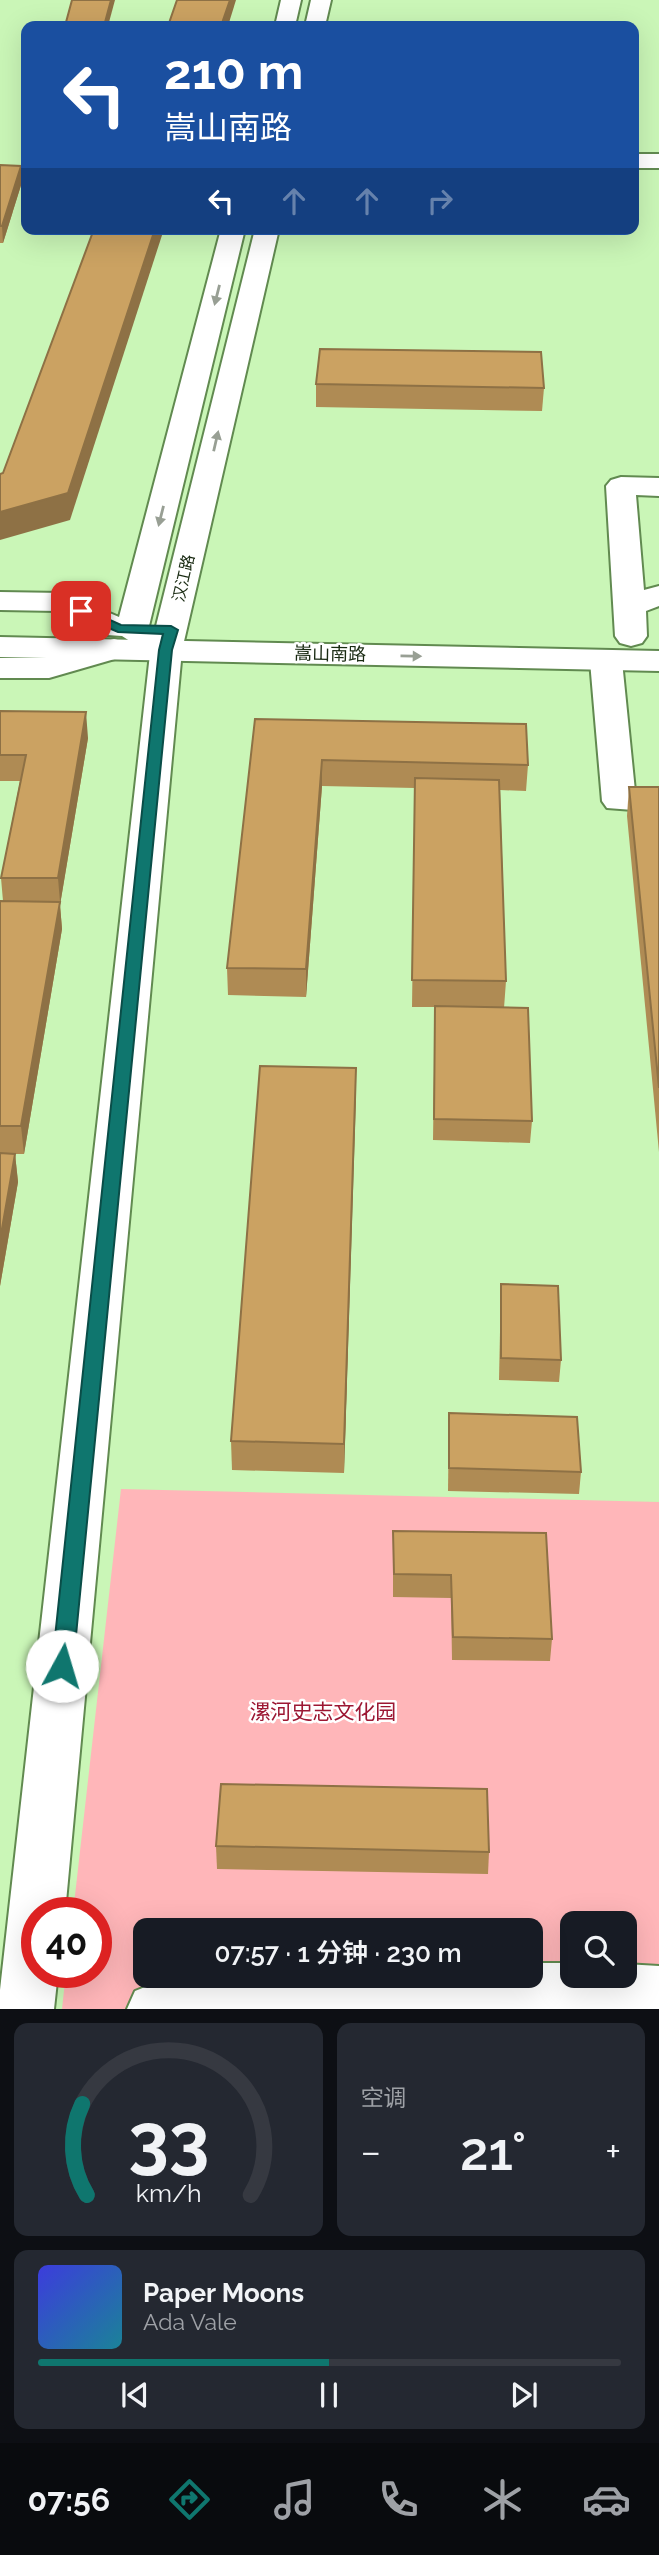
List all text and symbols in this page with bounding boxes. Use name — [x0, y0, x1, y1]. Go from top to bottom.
text: 210 m — [164, 43, 303, 100]
icon: left — [49, 49, 140, 140]
text: 嵩山南路 — [164, 109, 292, 146]
icon: left — [202, 182, 240, 220]
icon: ahead — [275, 182, 313, 220]
icon: ahead — [348, 182, 386, 220]
icon: right — [421, 182, 459, 220]
one-way arrow — [211, 285, 222, 307]
one-way arrow — [211, 430, 222, 452]
one-way arrow — [155, 505, 166, 527]
street label: 汉江路 — [169, 553, 198, 604]
pin — [51, 581, 111, 641]
icon: arrive — [62, 592, 100, 630]
street label: 嵩山南路 — [294, 642, 366, 665]
one-way arrow — [400, 650, 422, 662]
position arrow — [25, 1629, 99, 1703]
park label: 漯河史志文化园 — [250, 1699, 397, 1724]
speed limit sign: 40 — [21, 1897, 112, 1988]
map controls — [560, 1911, 637, 1988]
button: search — [560, 1911, 637, 1988]
text: 07:57 · 1 分钟 · 230 m — [214, 1938, 462, 1968]
text: 空调 — [361, 2084, 407, 2111]
text: 33 — [128, 2098, 209, 2183]
text: 21° — [460, 2121, 526, 2182]
text: − — [361, 2129, 381, 2174]
text: + — [605, 2129, 621, 2174]
text: km/h — [135, 2178, 201, 2208]
text: Paper Moons — [143, 2278, 304, 2308]
text: Ada Vale — [143, 2308, 237, 2335]
icon: previous — [116, 2376, 154, 2414]
icon: pause — [310, 2376, 348, 2414]
icon: next — [505, 2376, 543, 2414]
icon: directions — [165, 2475, 214, 2524]
icon: music — [270, 2475, 319, 2524]
icon: phone — [374, 2475, 423, 2524]
icon: climate — [478, 2475, 527, 2524]
icon: car — [582, 2475, 631, 2524]
text: 07:56 — [28, 2481, 110, 2518]

